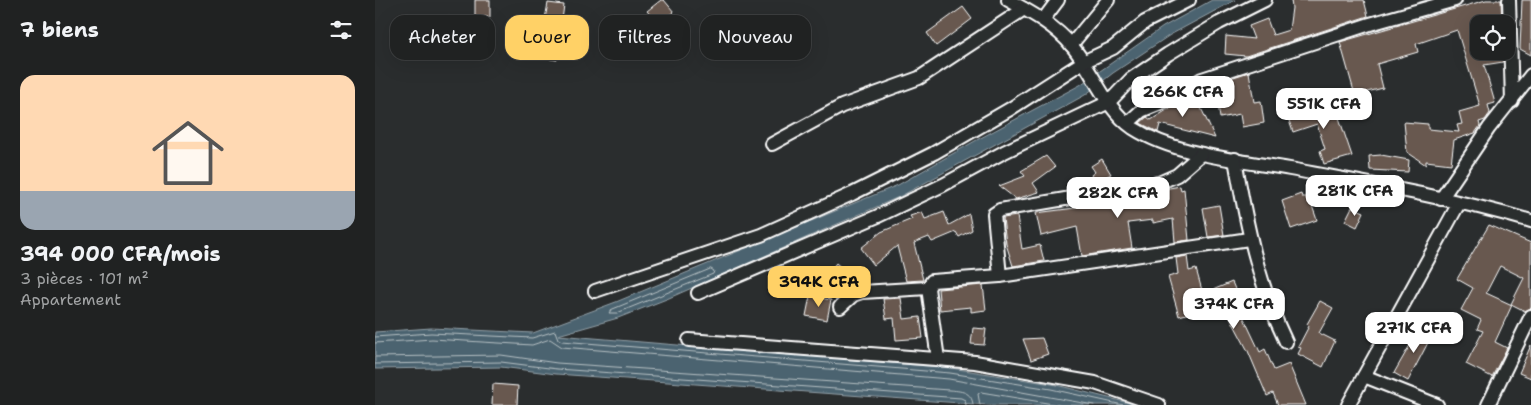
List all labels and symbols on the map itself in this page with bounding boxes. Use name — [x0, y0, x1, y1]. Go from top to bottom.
pin: 266K CFA — [1131, 76, 1235, 118]
pin: 551K CFA — [1272, 88, 1376, 130]
pin: 281K CFA — [1303, 174, 1407, 217]
pin: 282K CFA — [1066, 176, 1170, 219]
pin: 394K CFA — [767, 266, 871, 308]
pin: 374K CFA — [1182, 288, 1286, 330]
pin: 271K CFA — [1362, 312, 1466, 354]

